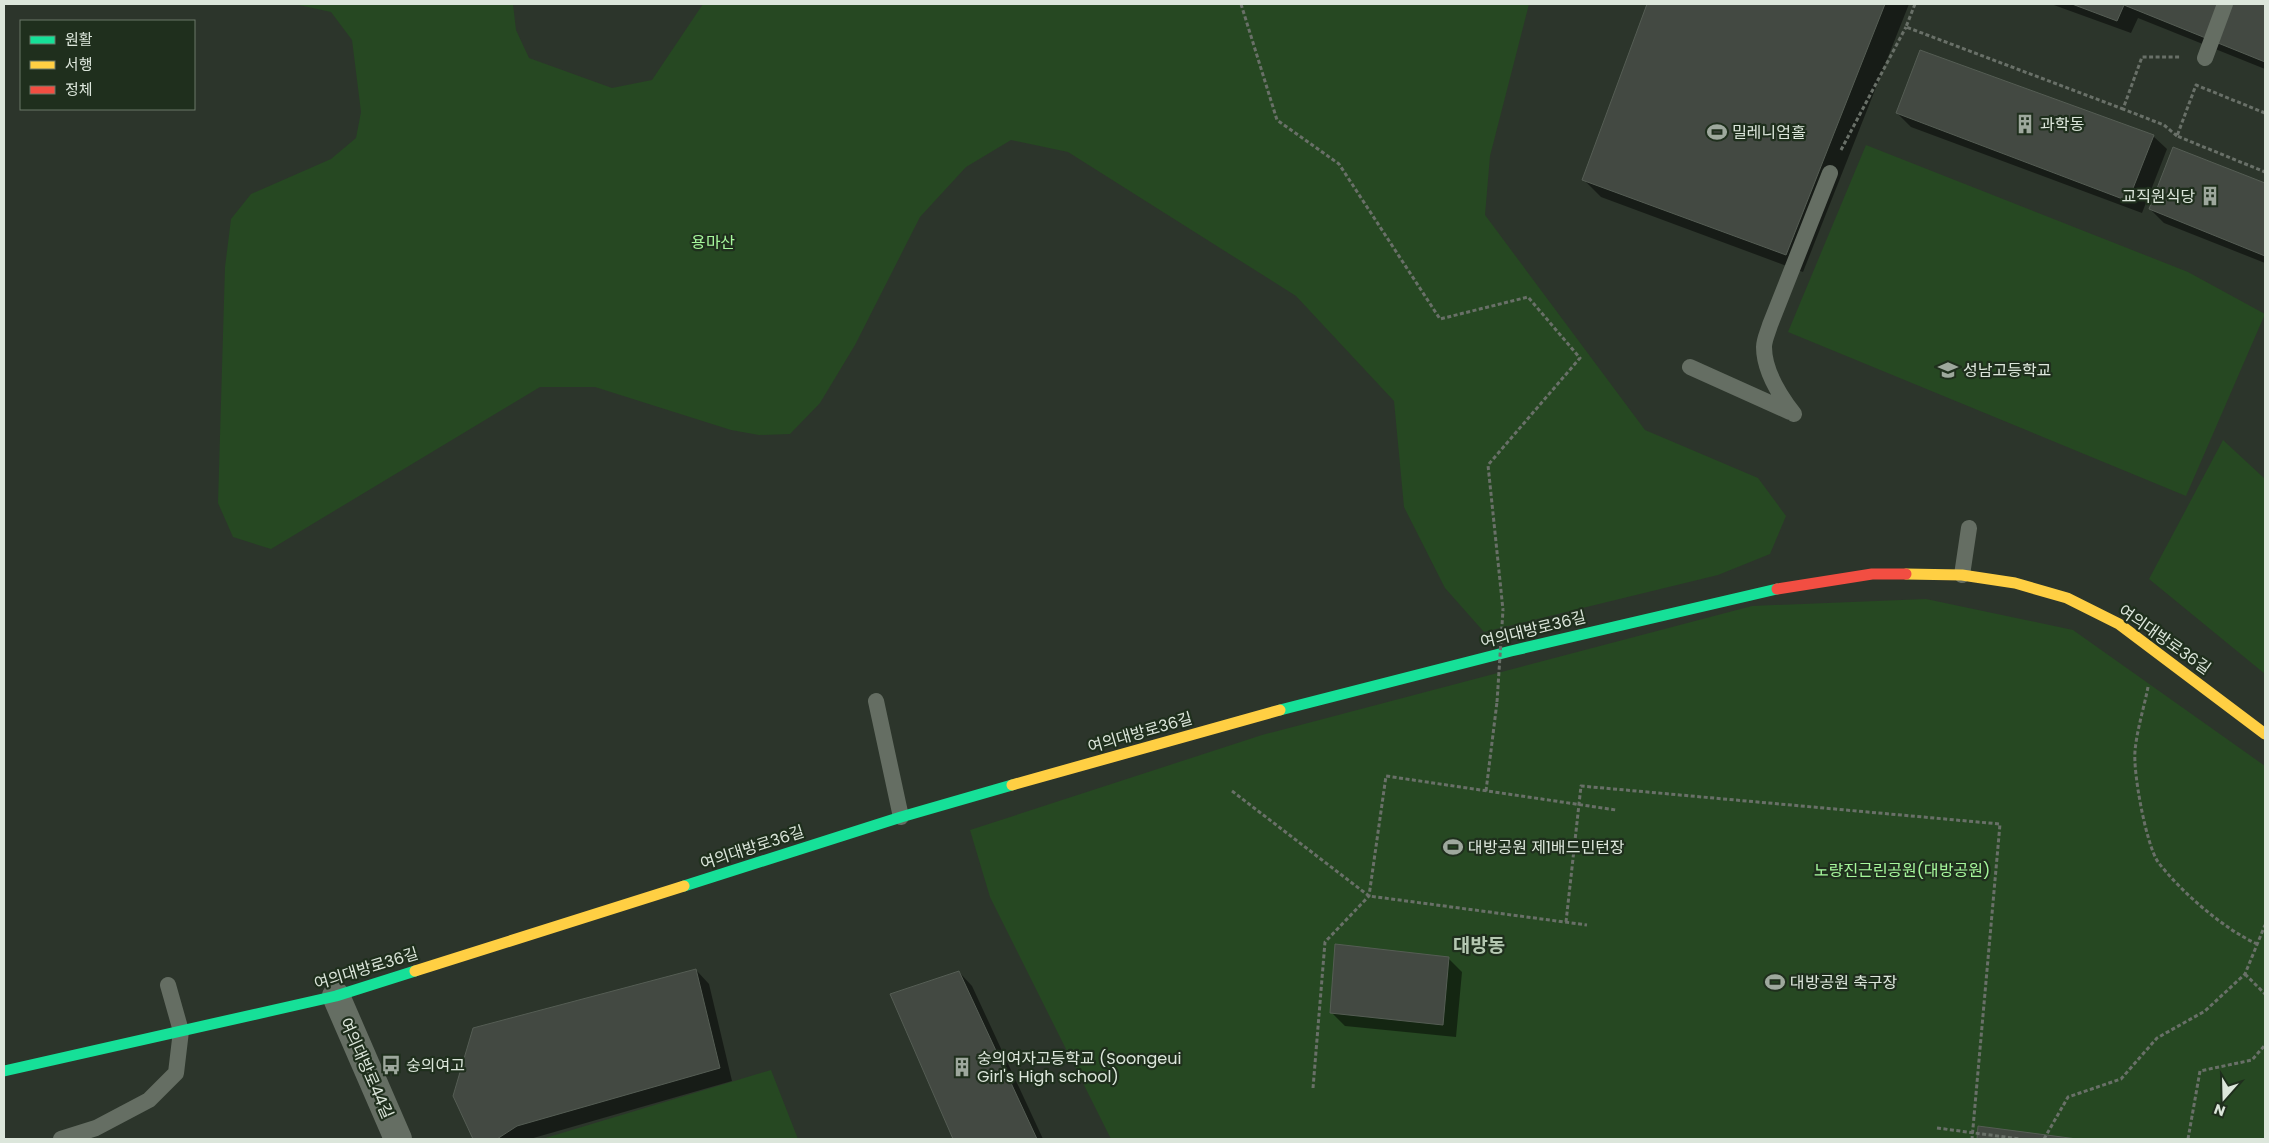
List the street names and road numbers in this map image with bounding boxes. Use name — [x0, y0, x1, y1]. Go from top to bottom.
street label: 여의대방로36길 — [2114, 599, 2216, 680]
street label: 여의대방로36길 — [1478, 605, 1588, 654]
street label: 여의대방로36길 — [1085, 707, 1195, 758]
street label: 여의대방로36길 — [697, 820, 807, 875]
street label: 여의대방로36길 — [311, 942, 421, 995]
street label: 여의대방로44길 — [334, 1014, 399, 1122]

